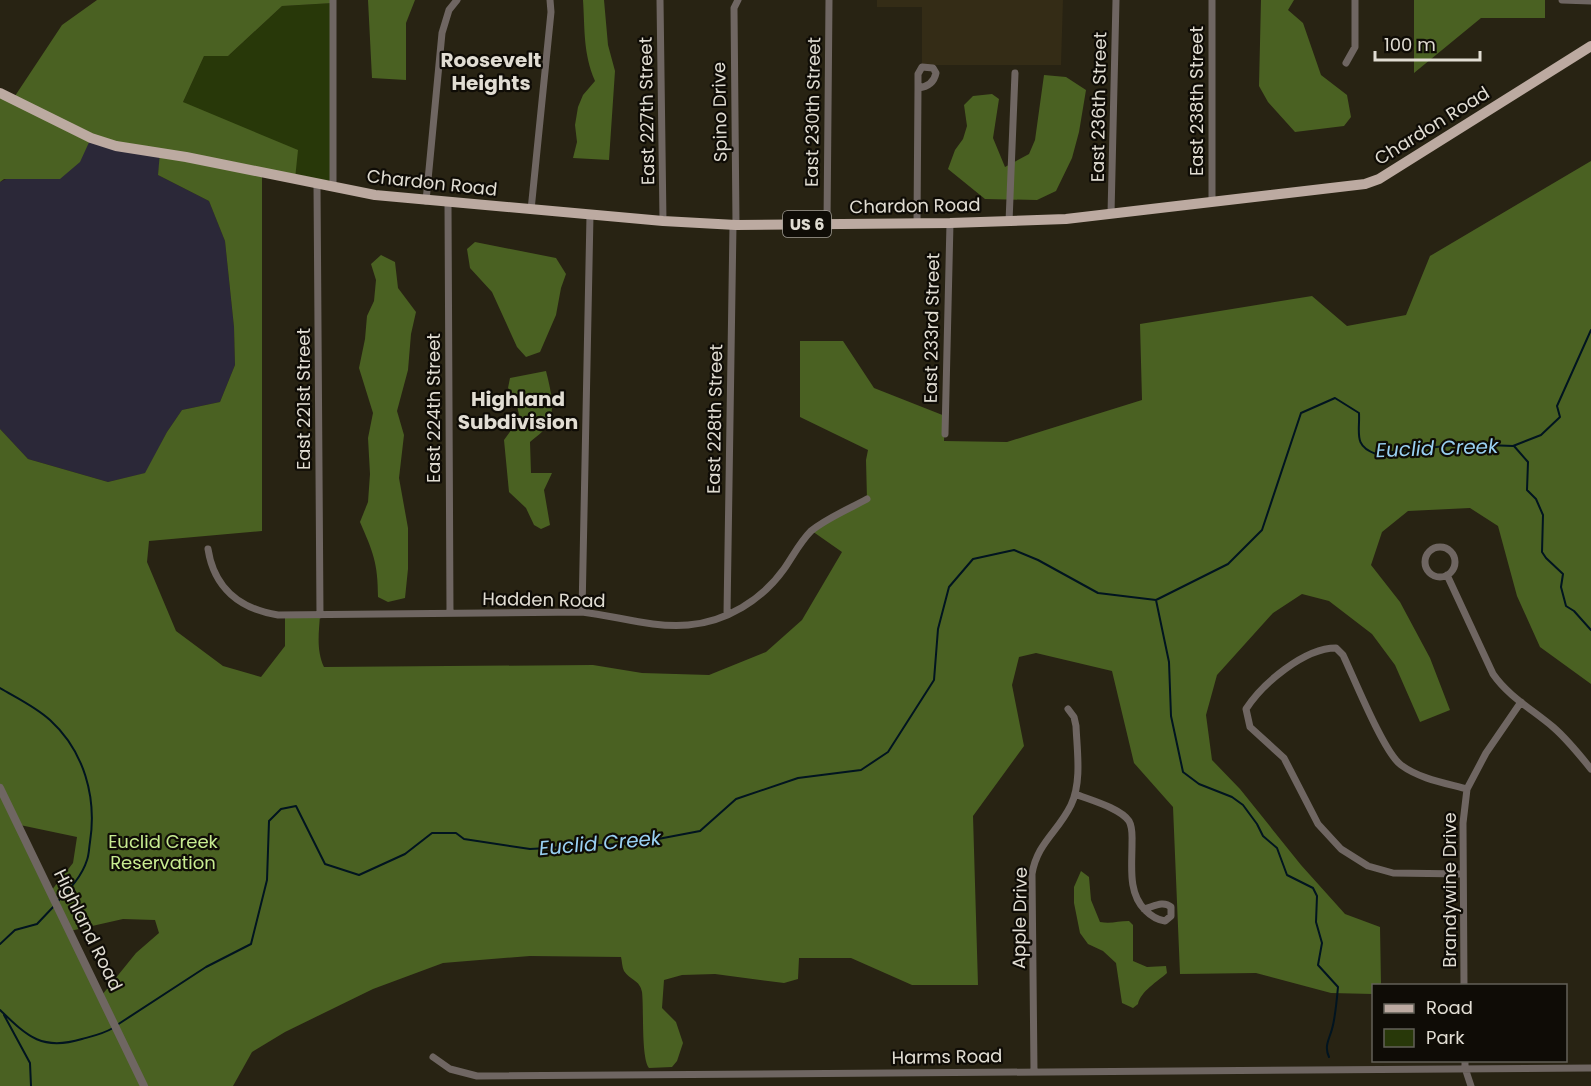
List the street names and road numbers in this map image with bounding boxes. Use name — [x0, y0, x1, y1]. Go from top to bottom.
street label: East 238th Street — [1184, 26, 1209, 176]
street label: East 236th Street — [1085, 32, 1112, 182]
street label: East 227th Street — [633, 37, 660, 185]
street label: East 230th Street — [799, 37, 826, 187]
street label: Spino Drive — [706, 62, 733, 162]
street label: Chardon Road — [1370, 80, 1494, 171]
street label: Chardon Road — [366, 163, 499, 202]
street label: Chardon Road — [849, 192, 981, 219]
road number: US 6 — [783, 211, 831, 237]
street label: East 233rd Street — [918, 253, 945, 403]
street label: East 221st Street — [291, 328, 316, 470]
street label: East 224th Street — [421, 333, 446, 483]
street label: East 228th Street — [701, 344, 728, 494]
street label: Hadden Road — [482, 586, 606, 613]
street label: Brandywine Drive — [1437, 812, 1462, 968]
street label: Highland Road — [48, 865, 129, 995]
street label: Apple Drive — [1006, 867, 1033, 969]
street label: Harms Road — [891, 1043, 1003, 1070]

